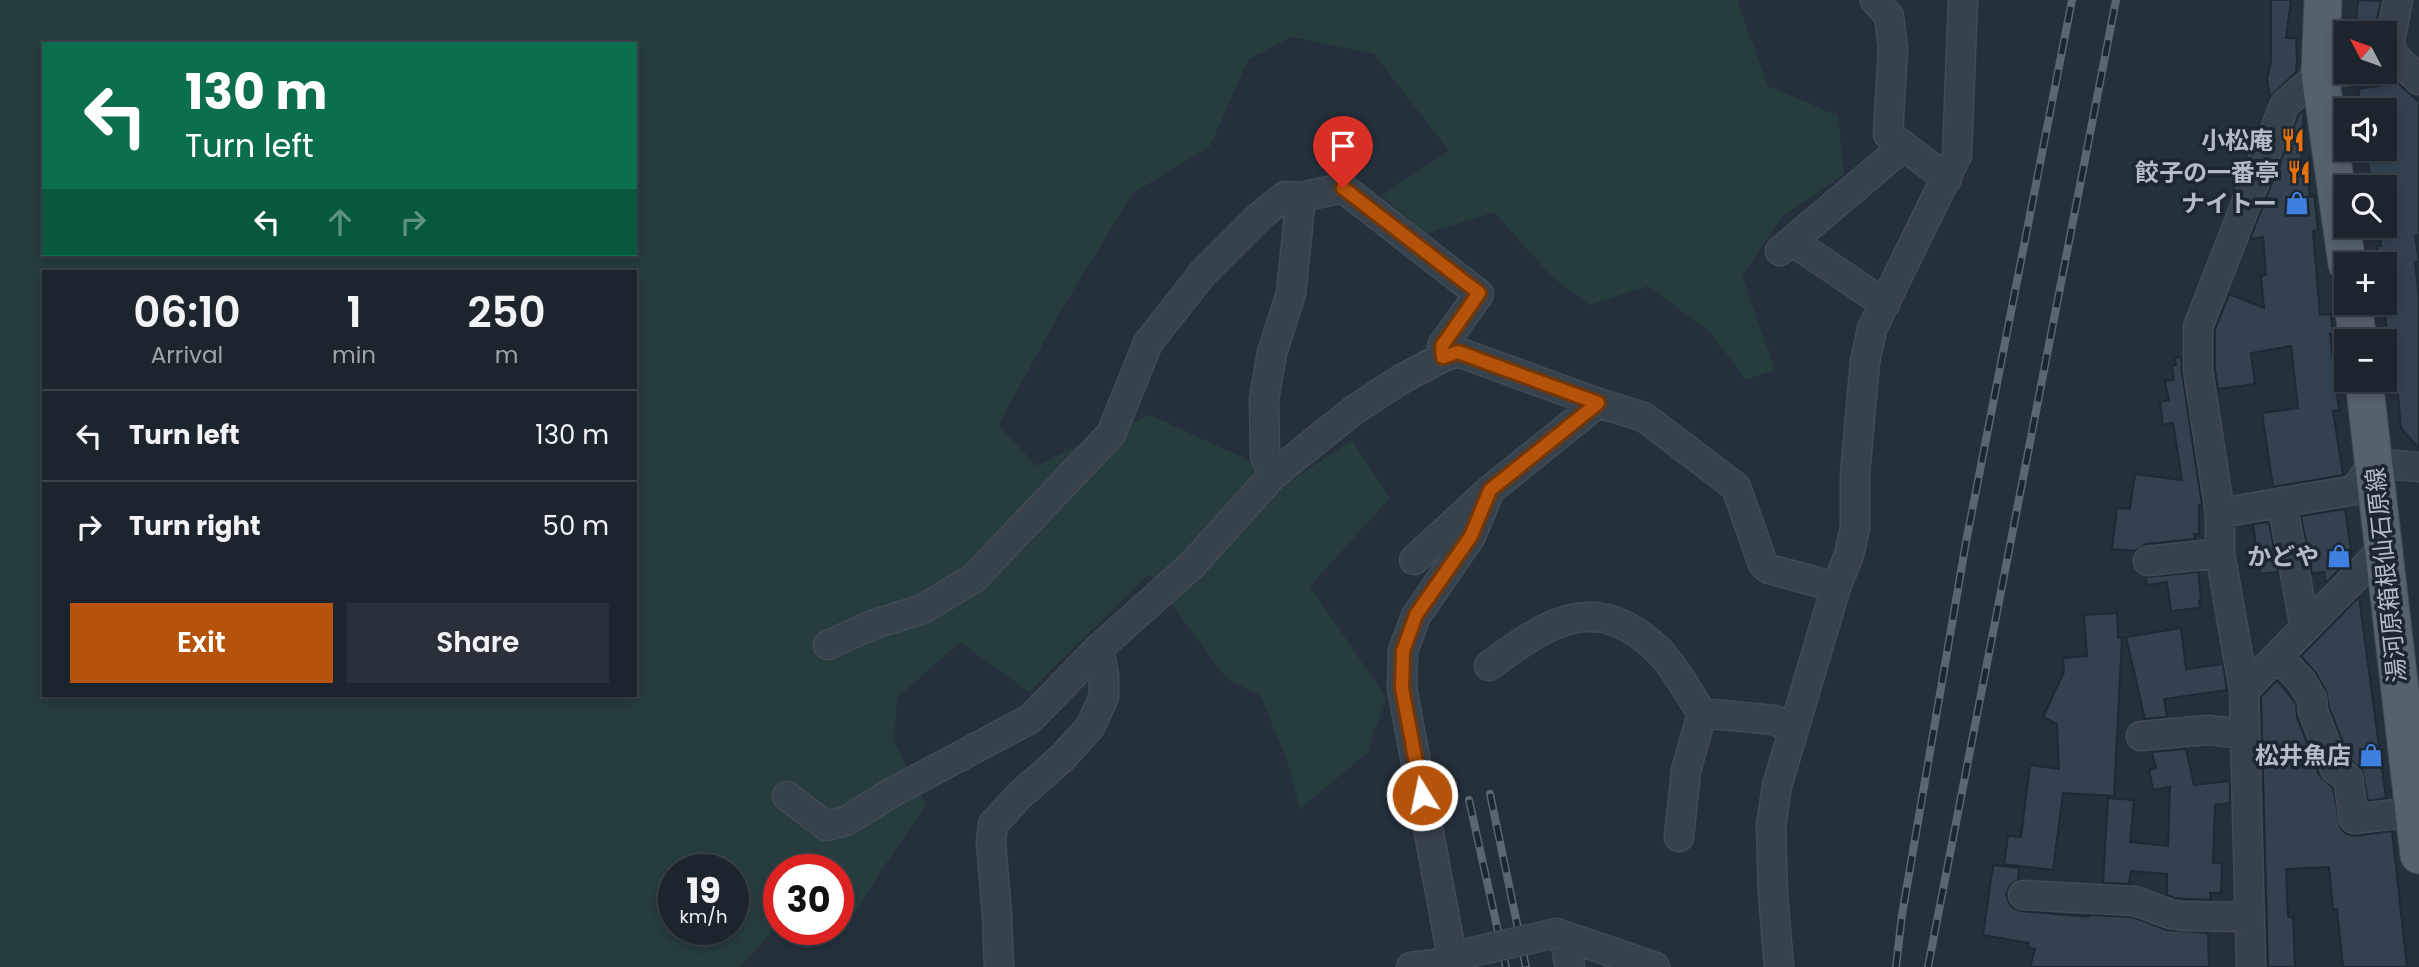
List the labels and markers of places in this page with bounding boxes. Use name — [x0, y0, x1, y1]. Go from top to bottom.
pin — [1313, 116, 1373, 188]
place label: 小松庵 — [2201, 124, 2273, 157]
restaurant icon: 小松庵 — [2279, 126, 2307, 154]
place label: 餃子の一番亭 — [2135, 156, 2279, 189]
restaurant icon: 餃子の一番亭 — [2285, 158, 2313, 186]
place label: ナイトー — [2181, 187, 2277, 220]
shop icon: ナイトー — [2283, 189, 2311, 217]
place label: かどや — [2247, 540, 2319, 573]
shop icon: かどや — [2325, 542, 2353, 570]
place label: 松井魚店 — [2255, 739, 2351, 772]
shop icon: 松井魚店 — [2357, 741, 2385, 769]

